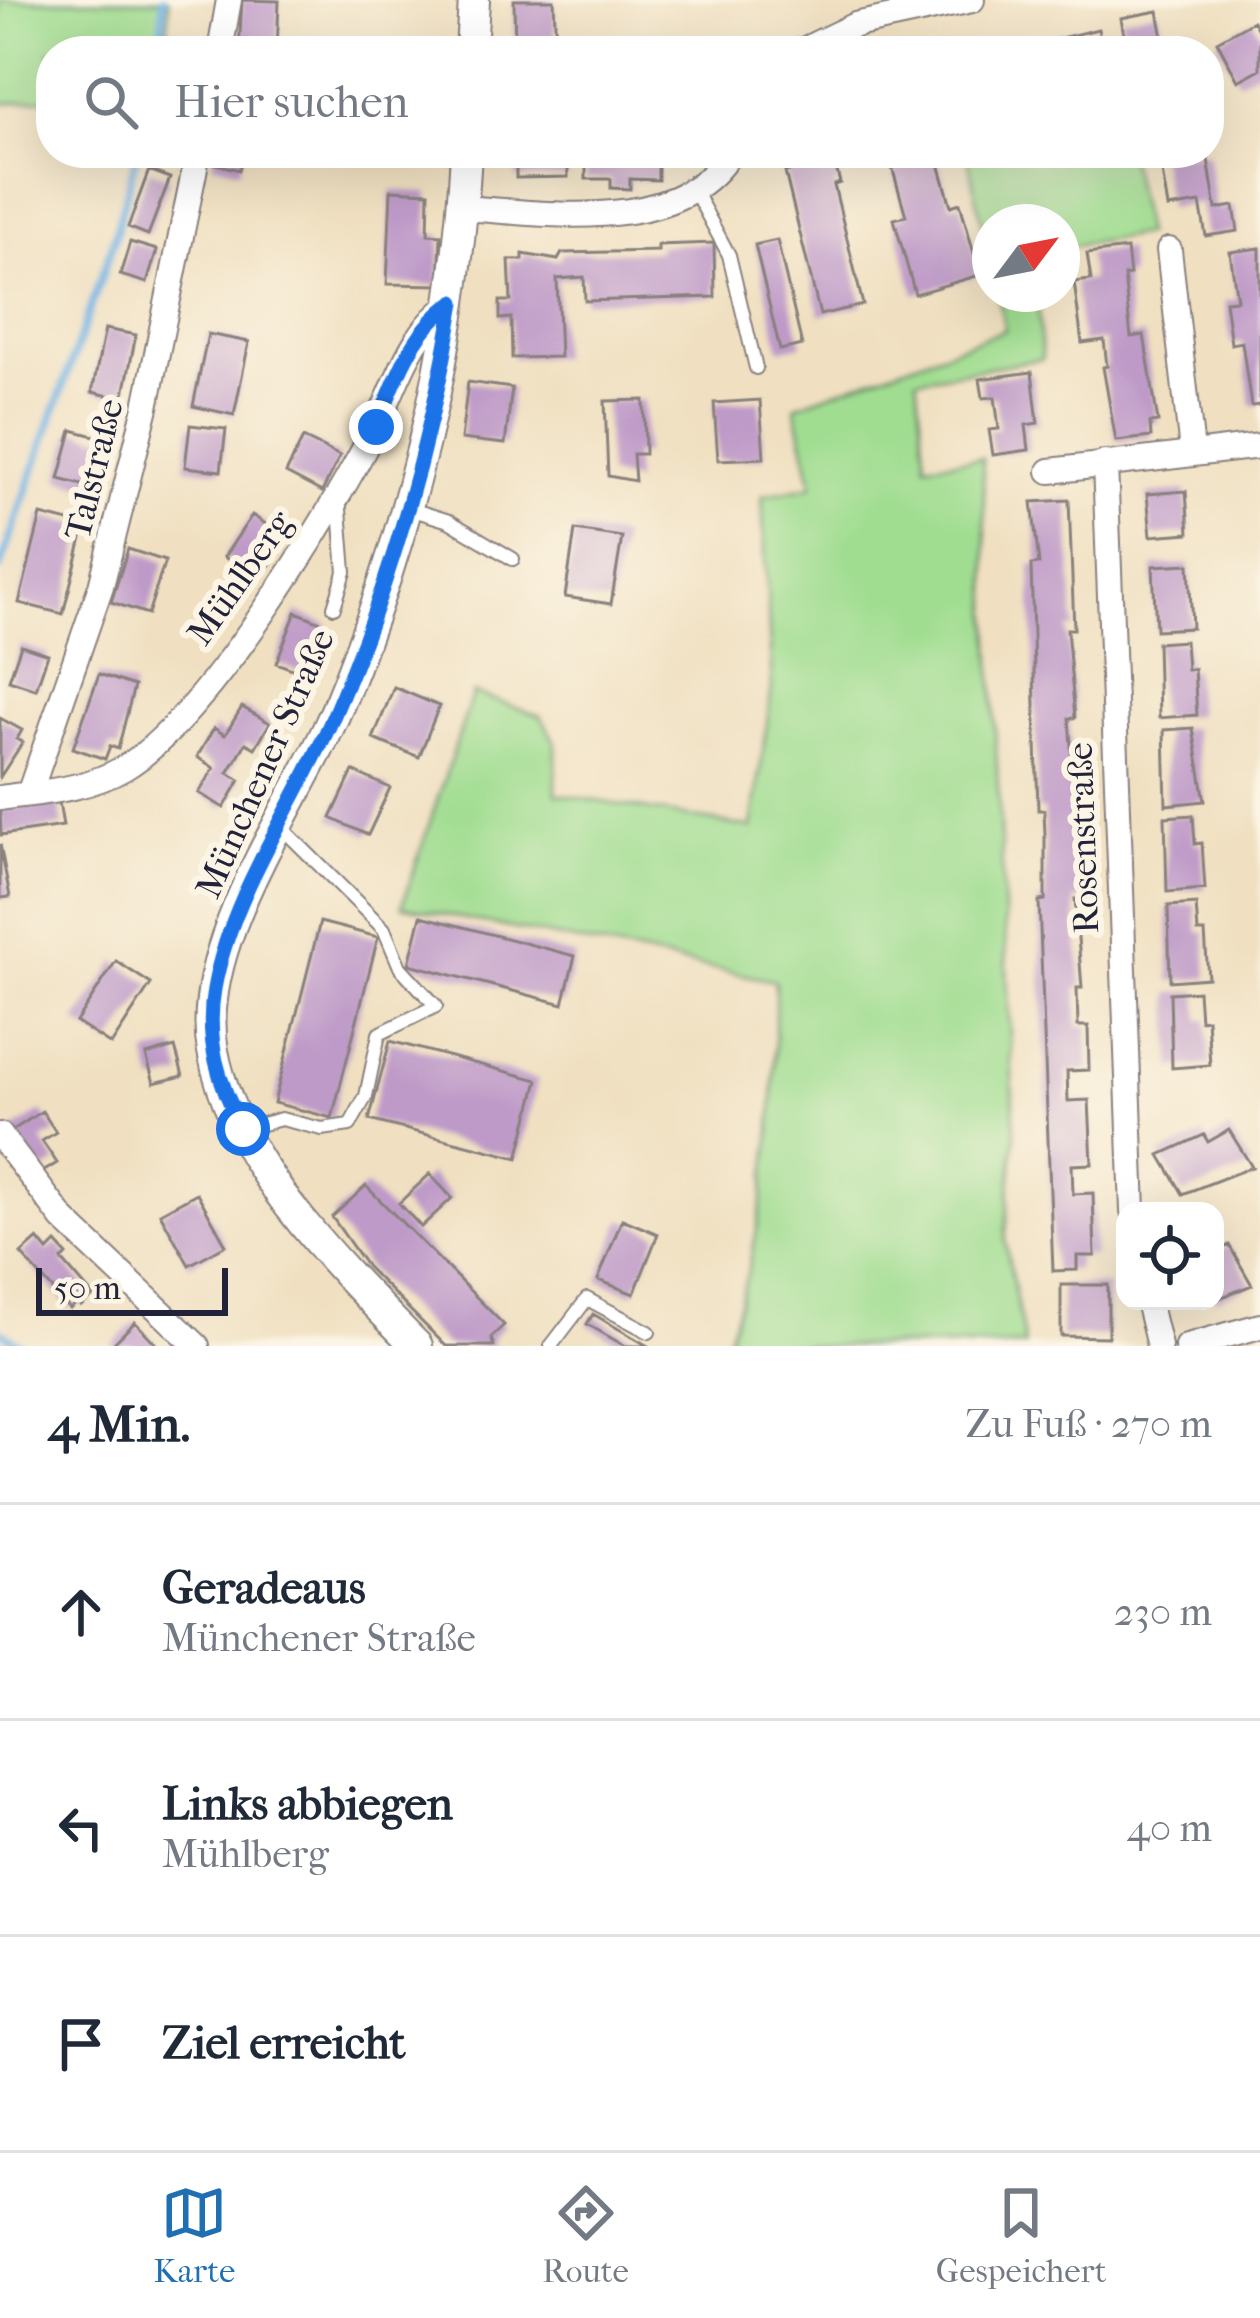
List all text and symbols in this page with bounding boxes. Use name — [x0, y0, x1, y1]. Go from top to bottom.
search box — [36, 36, 1224, 168]
icon: search — [78, 69, 144, 135]
text: Hier suchen — [174, 76, 409, 129]
north arrow — [972, 204, 1080, 312]
street label: Talstraße — [56, 395, 132, 544]
route end — [349, 400, 403, 454]
street label: Mühlberg — [178, 502, 302, 653]
street label: Münchener Straße — [187, 623, 343, 904]
street label: Rosenstraße — [1059, 742, 1107, 934]
route start — [216, 1102, 270, 1156]
map controls — [1116, 1202, 1224, 1310]
button: locate — [1116, 1202, 1224, 1310]
scale bar — [36, 1262, 228, 1315]
text: 50 m — [54, 1269, 121, 1308]
text: 4 Min. — [48, 1394, 190, 1454]
text: Zu Fuß · 270 m — [965, 1401, 1212, 1447]
text: Geradeaus — [162, 1562, 366, 1615]
icon: ahead — [48, 1579, 114, 1645]
text: 230 m — [1114, 1589, 1212, 1635]
text: Münchener Straße — [162, 1615, 476, 1661]
text: Links abbiegen — [162, 1778, 453, 1831]
icon: left — [48, 1795, 114, 1861]
text: 40 m — [1127, 1805, 1212, 1851]
text: Mühlberg — [162, 1831, 329, 1877]
icon: arrive — [48, 2011, 114, 2077]
text: Ziel erreicht — [162, 2017, 406, 2070]
tab: Karte — [153, 2180, 235, 2291]
tab: Route — [542, 2180, 629, 2291]
tab: Gespeichert — [936, 2180, 1107, 2291]

